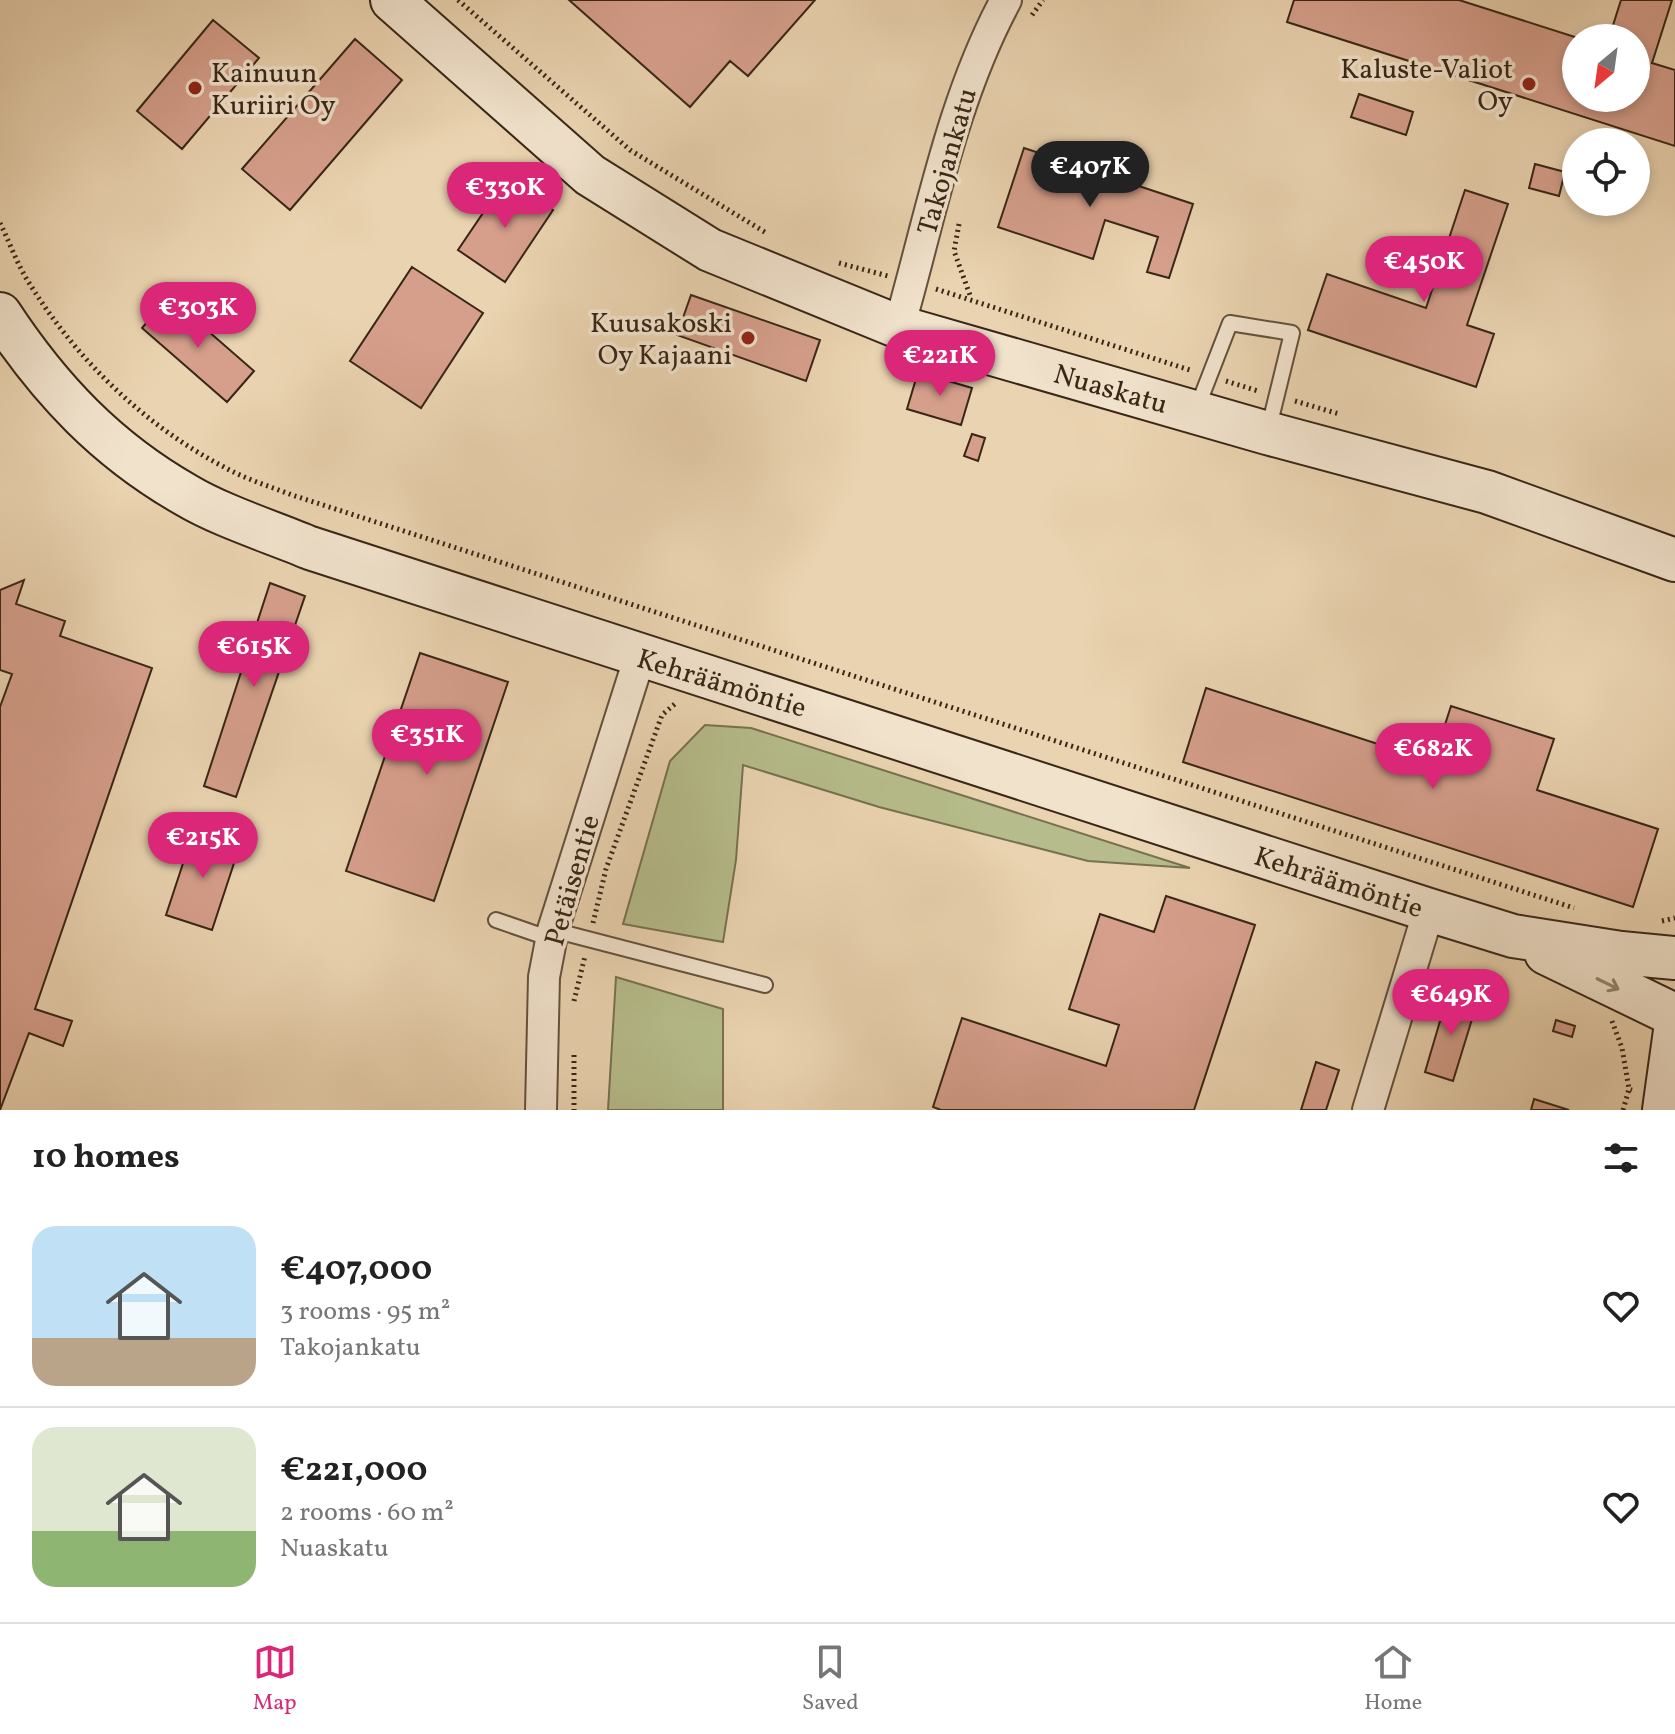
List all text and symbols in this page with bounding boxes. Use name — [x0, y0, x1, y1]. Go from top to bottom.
north arrow — [1562, 24, 1650, 112]
map controls — [1562, 24, 1650, 216]
place label: Kaluste-Valiot Oy — [1340, 51, 1513, 122]
place label: Kainuun Kuriiri Oy — [211, 55, 336, 126]
marker: Kaluste-Valiot Oy — [1520, 75, 1538, 93]
marker: Kainuun Kuriiri Oy — [186, 79, 204, 97]
street label: Takojankatu — [909, 84, 988, 240]
button: locate — [1562, 128, 1650, 216]
pin: €407K — [1034, 141, 1146, 209]
text: €407K — [1049, 149, 1131, 185]
pin: €330K — [449, 162, 561, 230]
text: €330K — [465, 170, 545, 206]
pin: €450K — [1368, 236, 1480, 304]
text: €450K — [1383, 244, 1465, 280]
pin: €303K — [142, 282, 254, 350]
text: €303K — [158, 290, 238, 326]
place label: Kuusakoski Oy Kajaani — [590, 305, 732, 376]
marker: Kuusakoski Oy Kajaani — [739, 329, 757, 347]
pin: €221K — [884, 330, 996, 398]
text: €221K — [902, 338, 978, 374]
street label: Nuaskatu — [1049, 356, 1172, 425]
pin: €615K — [198, 621, 310, 689]
text: €615K — [216, 629, 292, 665]
street label: Kehräämöntie — [632, 640, 811, 729]
pin: €351K — [371, 709, 483, 777]
text: €351K — [390, 717, 464, 753]
pin: €682K — [1377, 723, 1489, 791]
text: €682K — [1393, 731, 1473, 767]
street label: Petäisentie — [536, 811, 611, 951]
pin: €215K — [147, 812, 259, 880]
text: €215K — [166, 820, 240, 856]
street label: Kehräämöntie — [1249, 838, 1428, 929]
pin: €649K — [1395, 969, 1507, 1037]
text: €649K — [1410, 977, 1492, 1013]
one-way arrow — [1595, 977, 1619, 992]
text: 10 homes — [32, 1135, 180, 1182]
icon: filters — [1599, 1136, 1643, 1180]
text: €407,000 — [280, 1247, 432, 1294]
icon: home — [96, 1258, 192, 1354]
icon: heart — [1599, 1284, 1643, 1328]
text: 3 rooms · 95 m² — [280, 1294, 450, 1330]
text: Takojankatu — [280, 1330, 421, 1366]
text: €221,000 — [280, 1448, 427, 1495]
icon: home — [96, 1459, 192, 1555]
icon: heart — [1599, 1485, 1643, 1529]
text: 2 rooms · 60 m² — [280, 1495, 454, 1531]
text: Nuaskatu — [280, 1531, 389, 1567]
tab: Map — [253, 1640, 297, 1719]
tab: Saved — [802, 1640, 859, 1719]
tab: Home — [1364, 1640, 1422, 1719]

